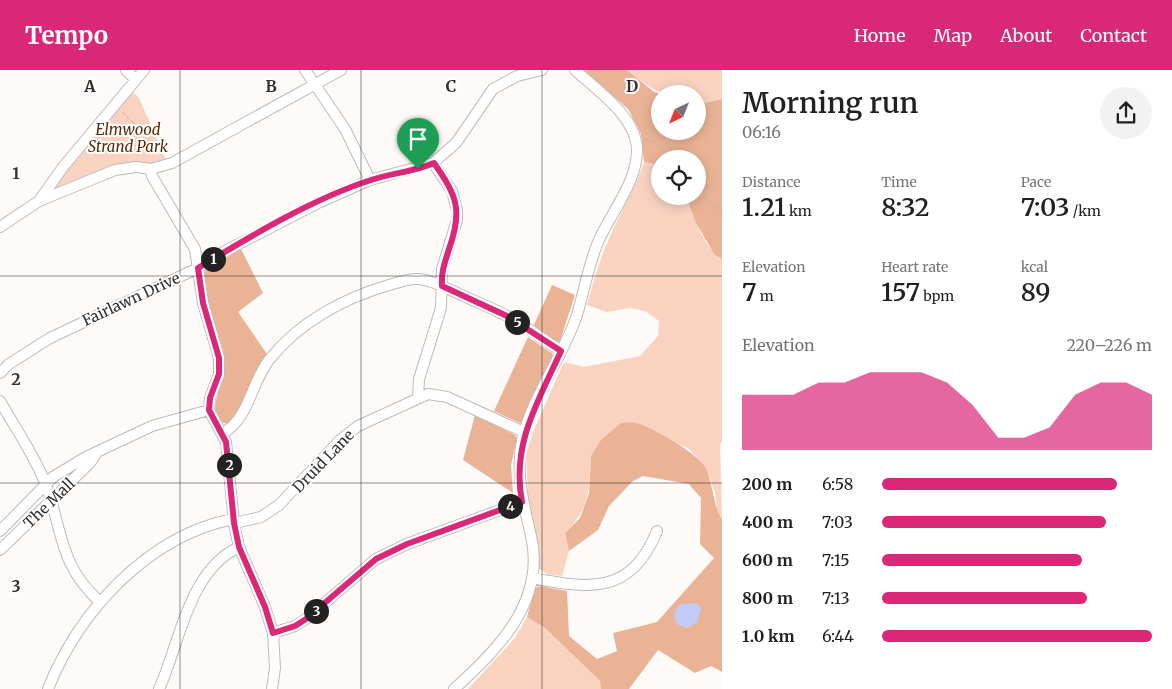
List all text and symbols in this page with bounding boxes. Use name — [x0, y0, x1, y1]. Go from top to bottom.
text: Tempo — [25, 20, 108, 51]
text: Home — [854, 24, 906, 47]
text: Map — [934, 24, 972, 47]
text: About — [1000, 24, 1052, 47]
text: Contact — [1080, 24, 1147, 47]
text: A — [83, 76, 96, 96]
text: B — [265, 76, 277, 96]
text: C — [446, 76, 456, 96]
text: D — [626, 76, 638, 96]
north arrow — [651, 85, 706, 140]
map controls — [651, 85, 706, 205]
text: Morning run — [742, 85, 918, 121]
button: share — [1100, 87, 1152, 139]
pin — [397, 118, 439, 169]
park label: Elmwood Strand Park — [88, 120, 169, 156]
text: 06:16 — [742, 122, 781, 142]
icon: arrive — [404, 125, 432, 153]
button: locate — [651, 150, 706, 205]
text: 1 — [12, 163, 20, 183]
text: Distance — [742, 173, 801, 191]
text: Time — [881, 173, 917, 191]
text: Pace — [1021, 173, 1051, 191]
text: 1.21 — [742, 191, 786, 223]
text: 8:32 — [881, 191, 930, 223]
text: 7:03 — [1021, 191, 1069, 223]
text: km — [786, 202, 812, 220]
text: /km — [1069, 202, 1101, 220]
pin: 1 — [200, 246, 226, 272]
text: 1 — [210, 250, 217, 268]
text: Elevation — [742, 258, 806, 276]
text: Heart rate — [881, 258, 948, 276]
text: kcal — [1021, 258, 1048, 276]
street label: Fairlawn Drive — [79, 268, 183, 330]
text: 7 — [742, 276, 757, 308]
text: 157 — [881, 276, 920, 308]
text: 89 — [1021, 276, 1051, 308]
text: m — [757, 287, 774, 305]
text: bpm — [920, 287, 954, 305]
pin: 5 — [504, 310, 530, 334]
text: 5 — [513, 313, 522, 331]
text: Elevation — [742, 335, 815, 355]
text: 220–226 m — [1066, 335, 1152, 355]
text: 2 — [11, 369, 21, 389]
street label: Druid Lane — [288, 425, 358, 497]
pin: 2 — [216, 452, 242, 478]
text: 2 — [225, 456, 234, 474]
street label: The Mall — [19, 474, 79, 532]
text: 200 m — [742, 474, 792, 494]
text: 6:58 — [822, 474, 853, 494]
pin: 4 — [498, 494, 522, 518]
text: 4 — [506, 497, 515, 515]
text: 400 m — [742, 512, 793, 532]
text: 7:03 — [822, 512, 853, 532]
text: 600 m — [742, 550, 793, 570]
text: 7:15 — [822, 550, 850, 570]
text: 3 — [11, 576, 21, 596]
text: 800 m — [742, 588, 793, 608]
text: 7:13 — [822, 588, 850, 608]
pin: 3 — [304, 598, 328, 624]
text: 3 — [312, 602, 321, 620]
text: 1.0 km — [742, 626, 795, 646]
text: 6:44 — [822, 626, 854, 646]

